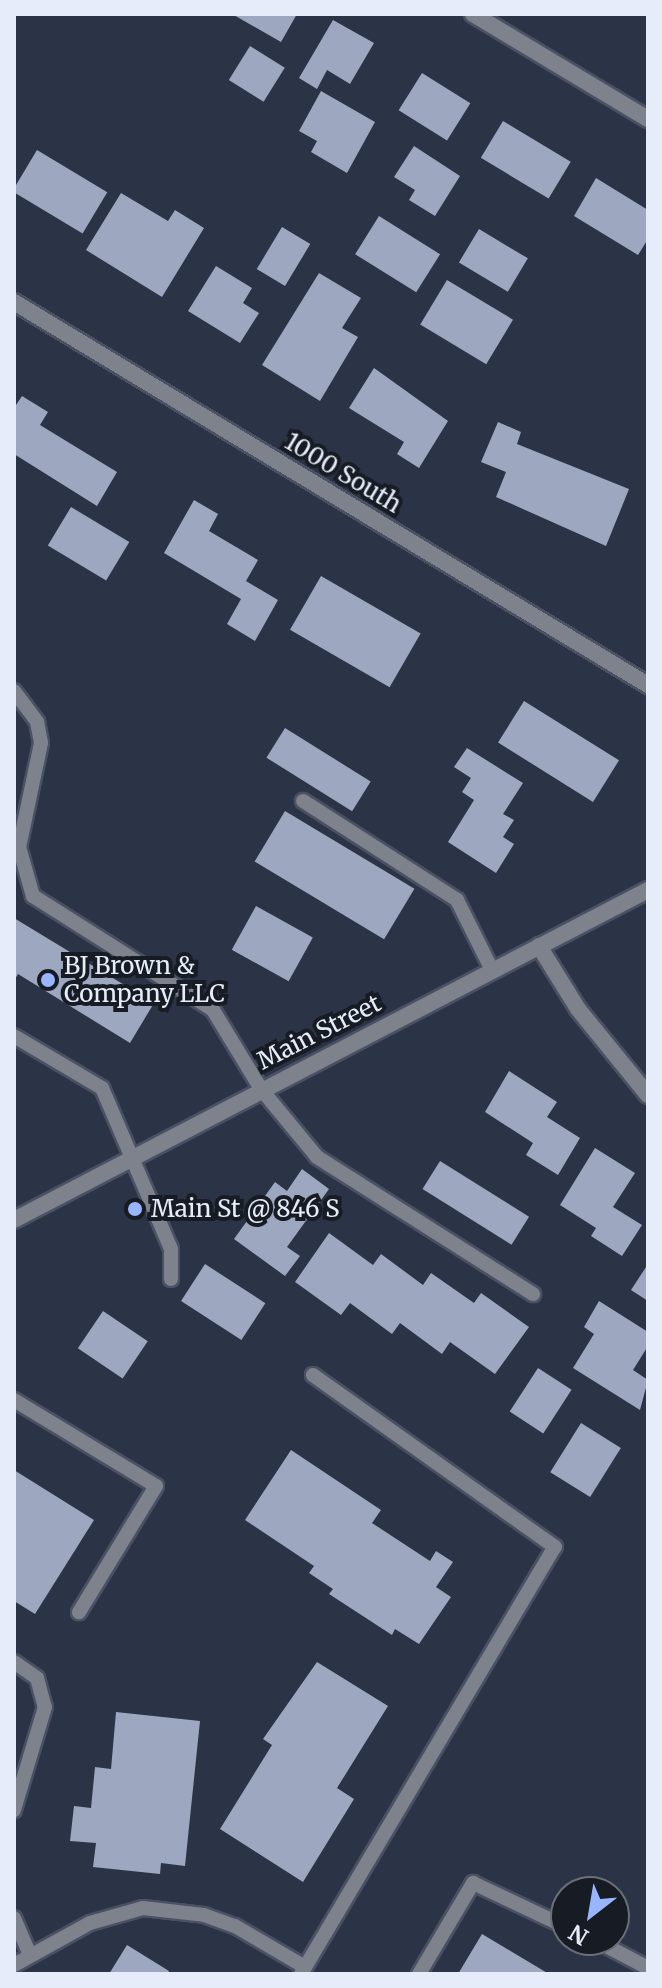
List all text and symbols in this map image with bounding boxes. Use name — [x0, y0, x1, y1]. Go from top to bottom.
street label: 1000 South — [280, 427, 406, 519]
place label: BJ Brown & Company LLC — [64, 952, 225, 1008]
marker: BJ Brown & Company LLC — [39, 971, 57, 989]
street label: Main Street — [252, 989, 386, 1075]
place label: Main St @ 846 S — [151, 1195, 340, 1223]
marker: Main St @ 846 S — [126, 1200, 144, 1218]
north arrow — [550, 1876, 630, 1956]
text: N — [564, 1918, 593, 1951]

